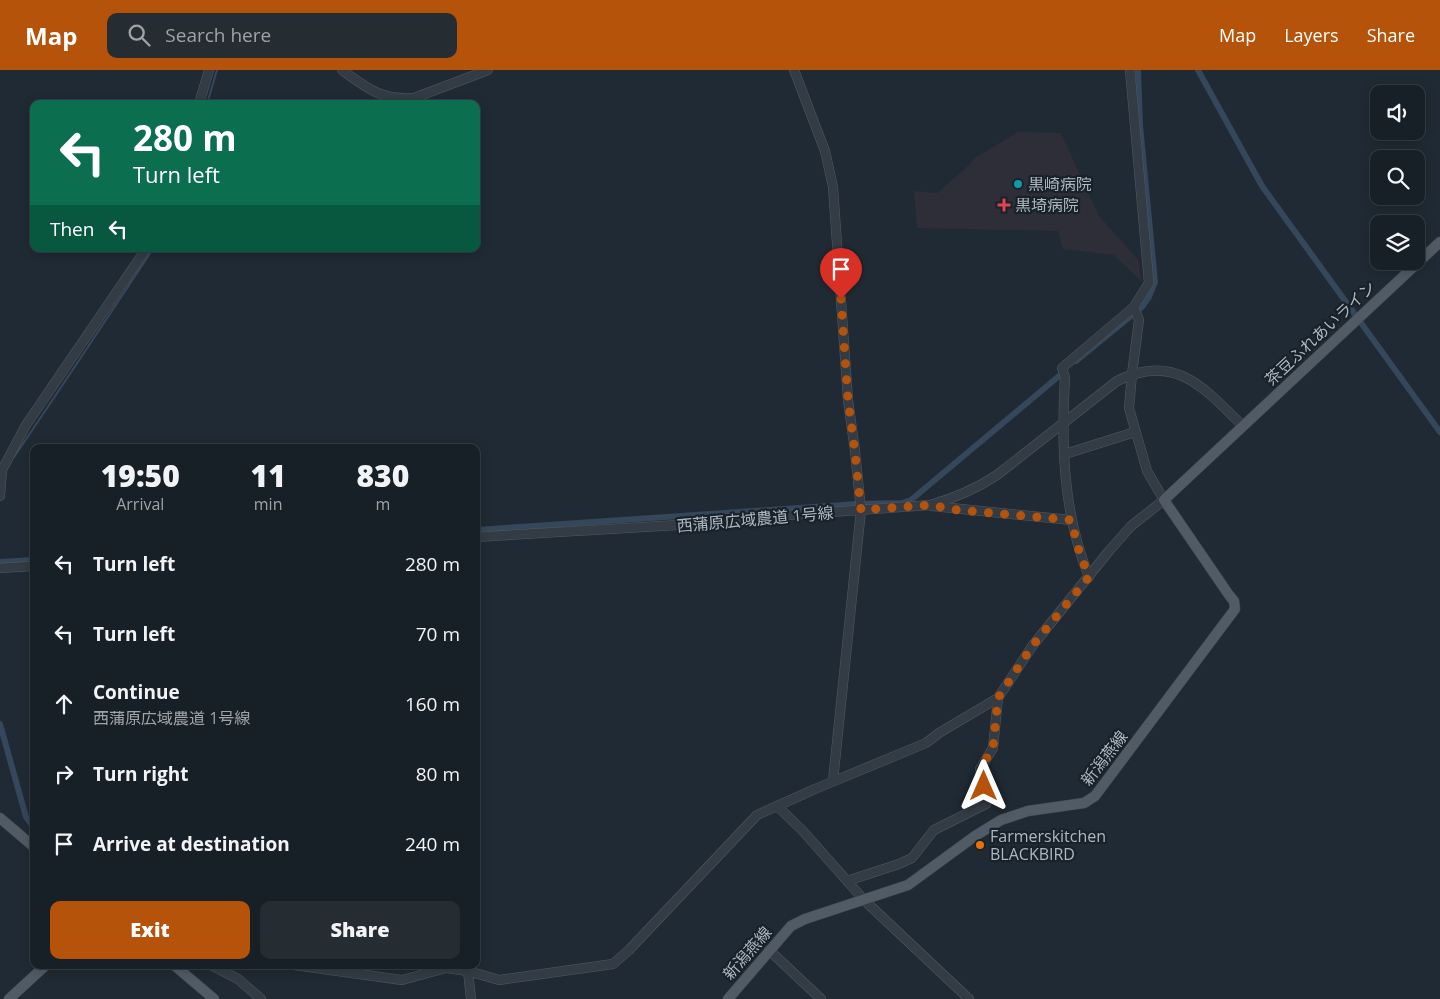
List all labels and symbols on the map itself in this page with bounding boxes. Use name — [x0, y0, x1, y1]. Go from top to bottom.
place label: 黒崎病院 — [1028, 173, 1092, 195]
marker: 黒崎病院 — [1012, 178, 1024, 190]
place label: 黒埼病院 — [1015, 194, 1079, 216]
marker: 黒埼病院 — [997, 198, 1011, 212]
pin — [820, 248, 862, 299]
street label: 茶豆ふれあいライン — [1260, 276, 1380, 390]
street label: 西蒲原広域農道 1号線 — [676, 501, 834, 537]
street label: 新潟燕線 — [1076, 726, 1132, 790]
position arrow — [957, 759, 1009, 811]
place label: Farmerskitchen BLACKBIRD — [990, 825, 1106, 865]
marker: Farmerskitchen BLACKBIRD — [974, 839, 986, 851]
street label: 新潟燕線 — [718, 922, 776, 984]

